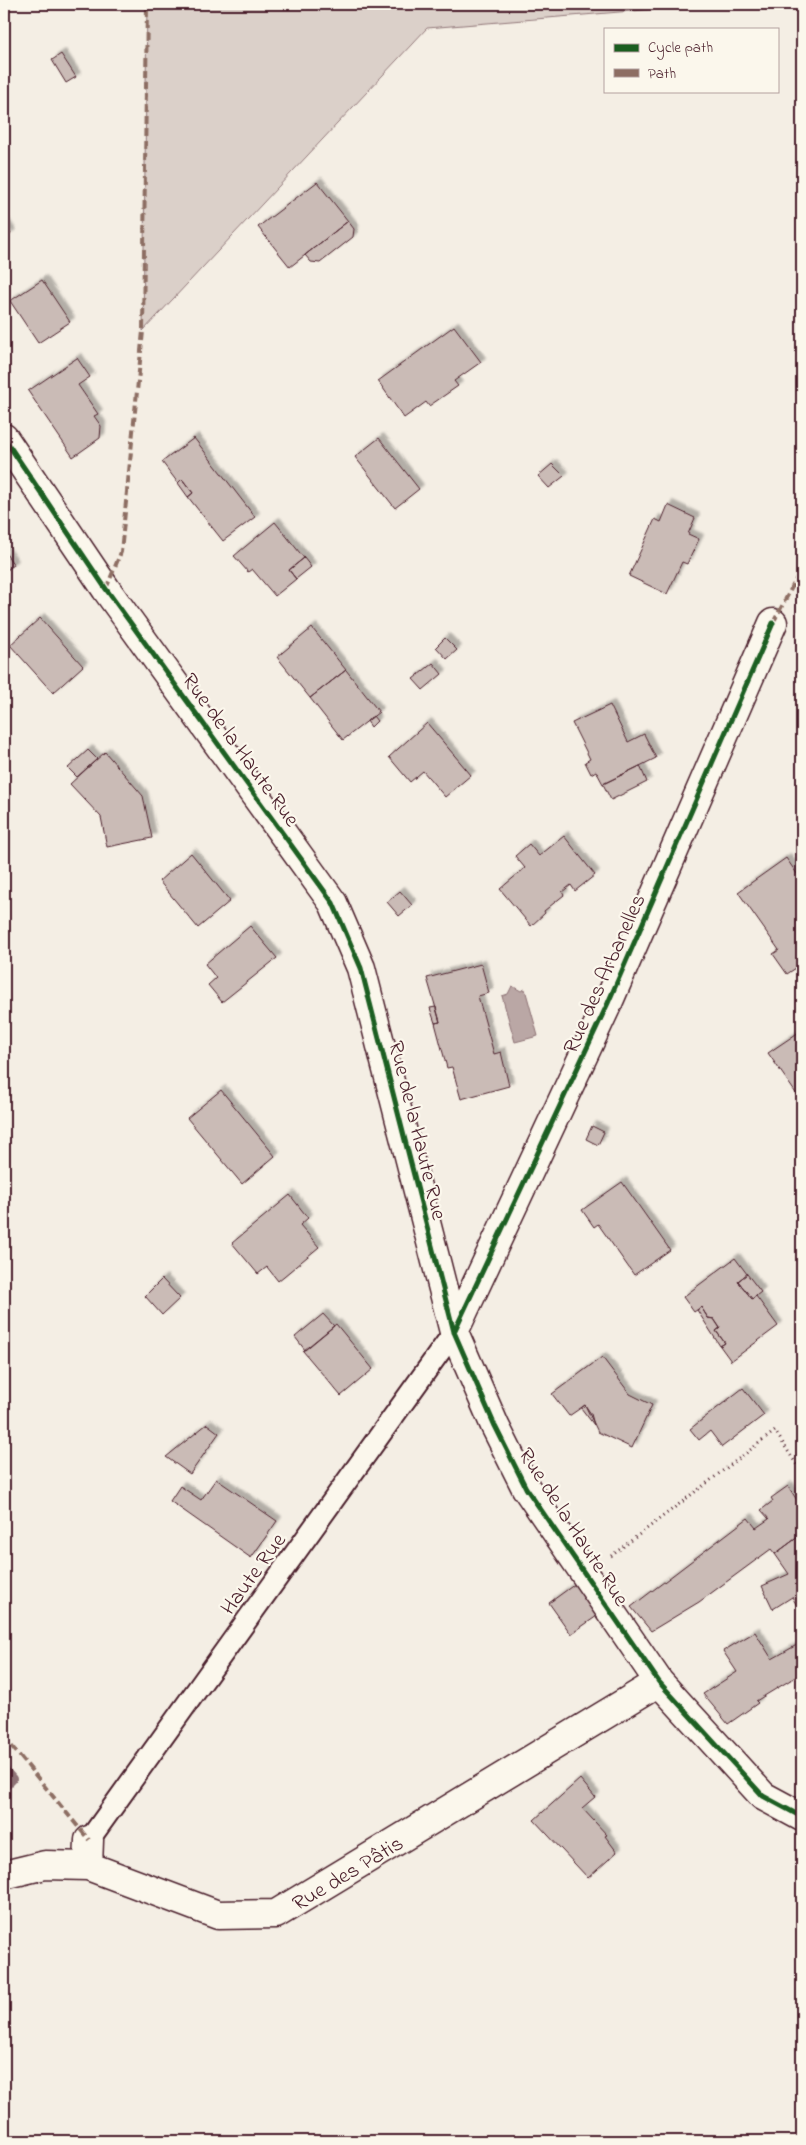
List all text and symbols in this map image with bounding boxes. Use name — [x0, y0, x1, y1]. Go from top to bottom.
legend — [604, 28, 778, 92]
text: Cycle path — [648, 37, 713, 60]
text: Path — [648, 63, 676, 85]
street label: Rue de la Haute Rue — [173, 667, 306, 834]
street label: Rue des Arbanelles — [556, 889, 655, 1059]
street label: Rue de la Haute Rue — [378, 1038, 454, 1224]
street label: Rue de la Haute Rue — [509, 1442, 636, 1613]
street label: Haute Rue — [214, 1527, 295, 1622]
street label: Rue des Pâtis — [287, 1829, 410, 1920]

